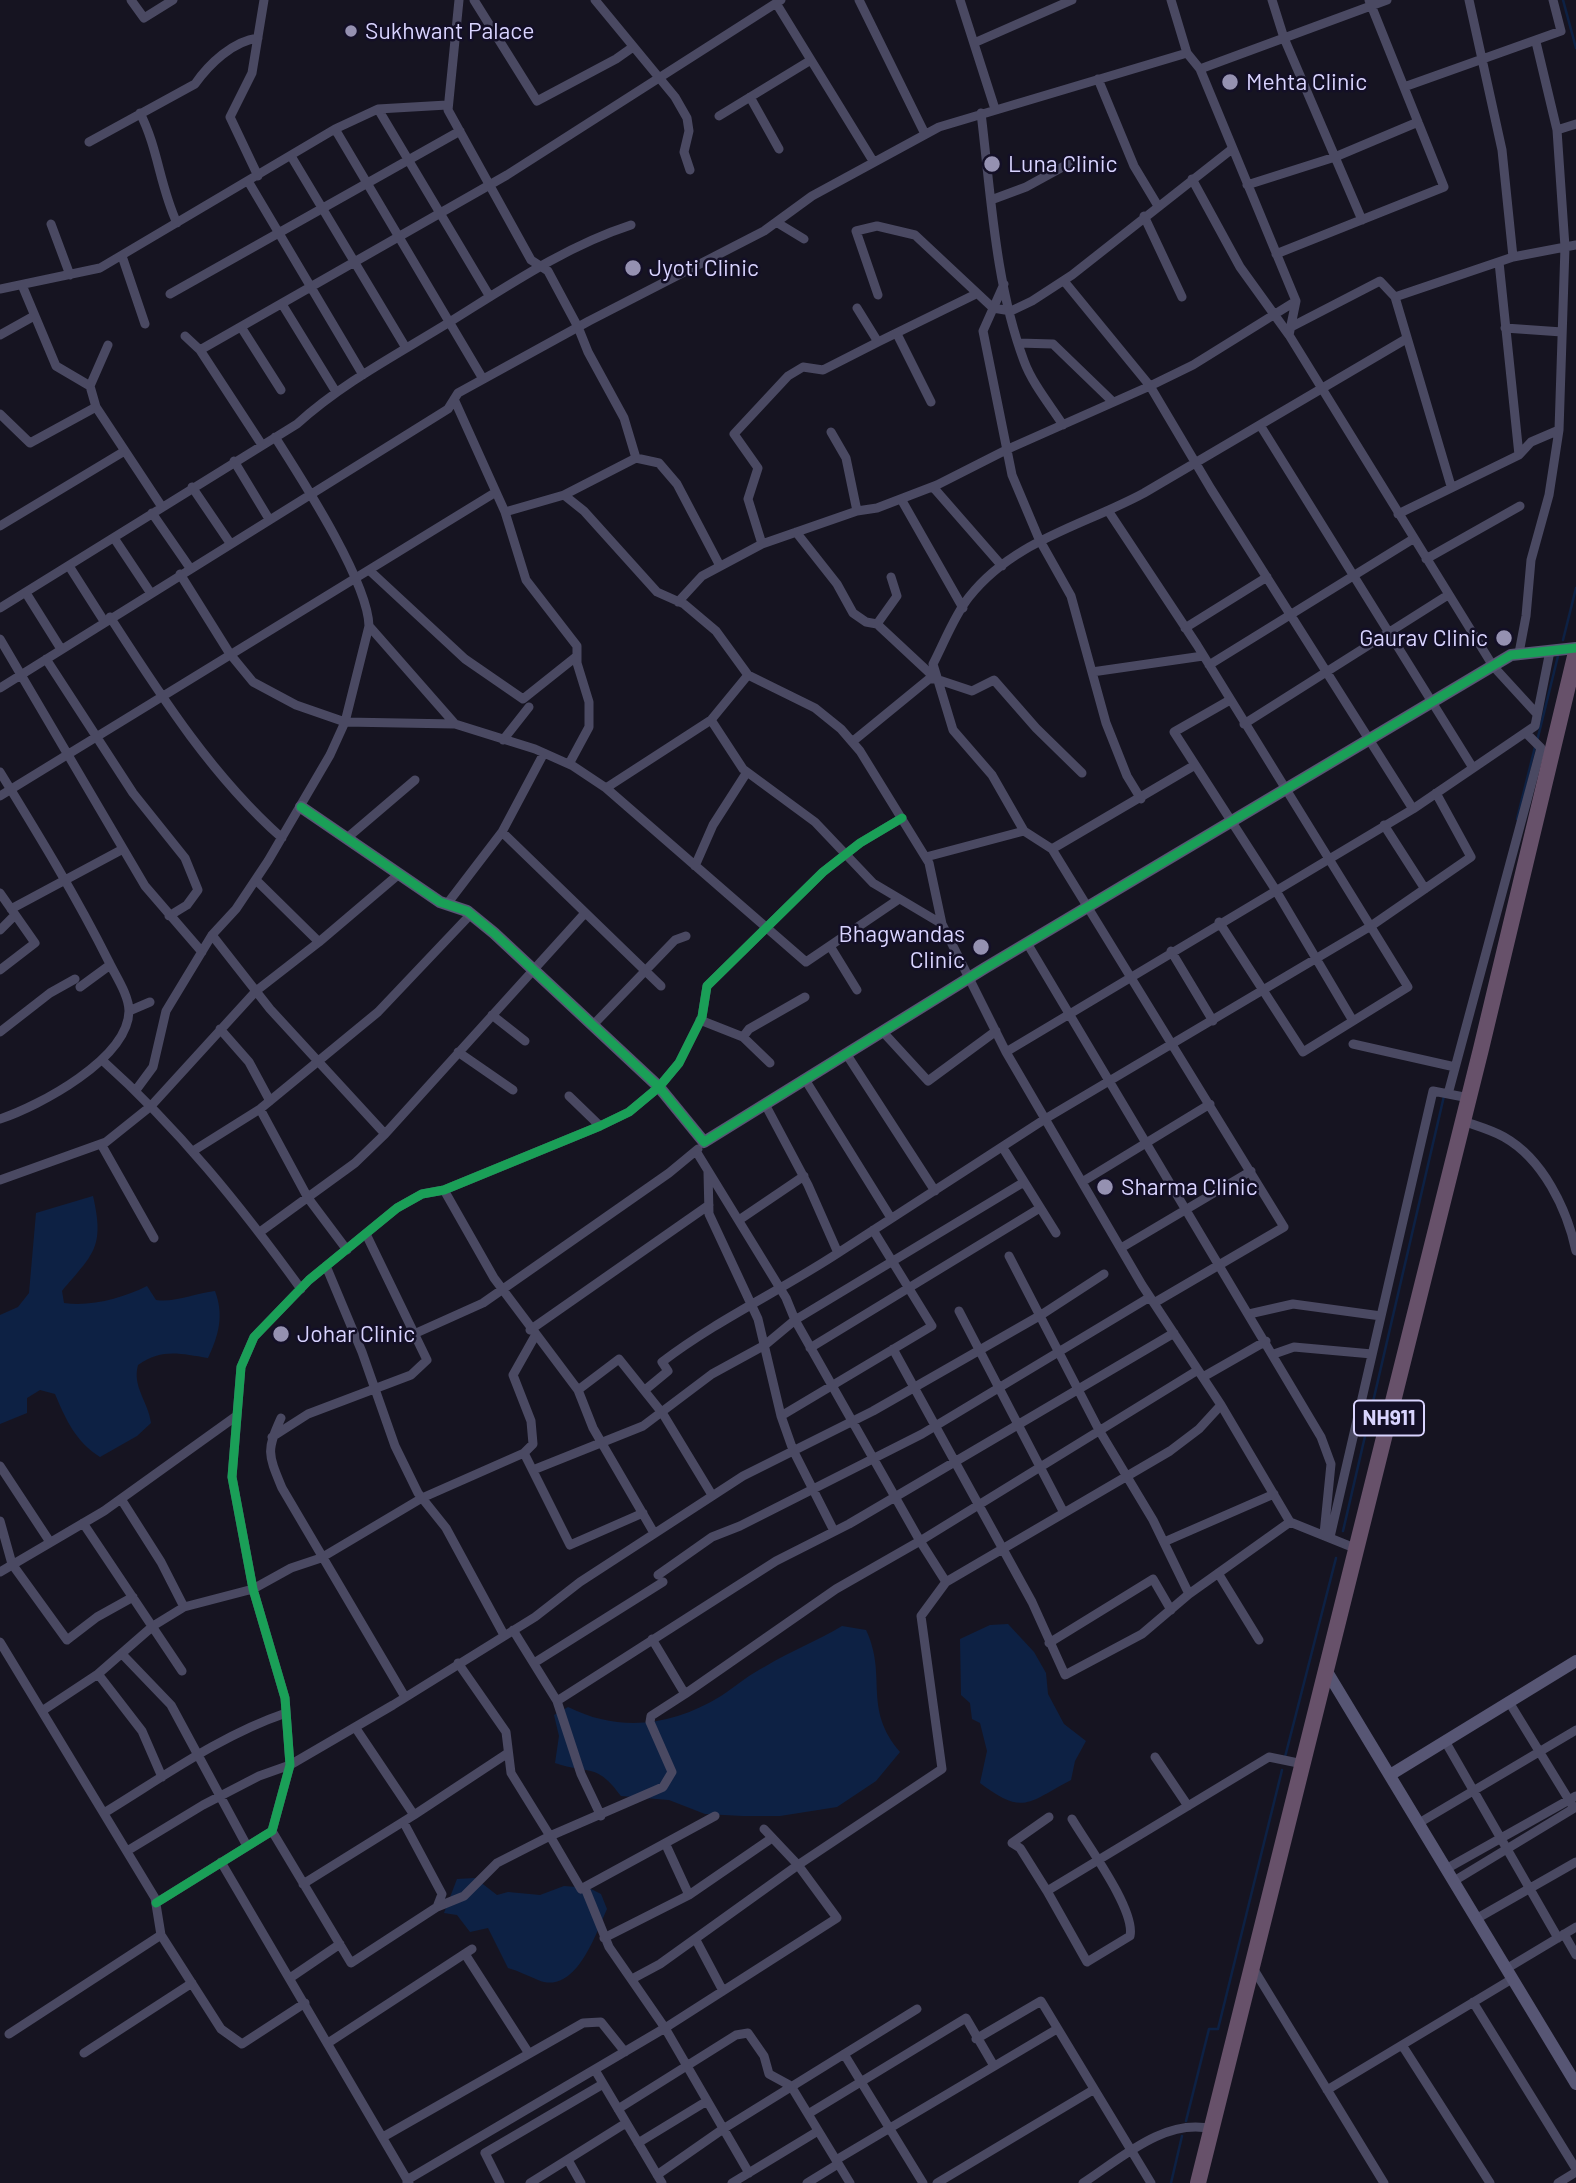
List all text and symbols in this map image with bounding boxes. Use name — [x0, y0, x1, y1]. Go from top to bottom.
place label: Sukhwant Palace — [365, 17, 534, 45]
marker: Sukhwant Palace — [343, 23, 359, 39]
place label: Mehta Clinic — [1246, 68, 1367, 96]
marker: Mehta Clinic — [1220, 72, 1240, 92]
place label: Luna Clinic — [1008, 150, 1117, 178]
marker: Luna Clinic — [982, 154, 1002, 174]
place label: Jyoti Clinic — [649, 254, 759, 282]
marker: Jyoti Clinic — [623, 258, 643, 278]
place label: Gaurav Clinic — [1359, 624, 1488, 652]
marker: Gaurav Clinic — [1494, 628, 1514, 648]
place label: Bhagwandas Clinic — [838, 920, 965, 974]
marker: Bhagwandas Clinic — [971, 937, 991, 957]
place label: Sharma Clinic — [1121, 1173, 1258, 1201]
marker: Sharma Clinic — [1095, 1177, 1115, 1197]
place label: Johar Clinic — [297, 1320, 415, 1348]
marker: Johar Clinic — [271, 1324, 291, 1344]
road number: NH911 — [1354, 1400, 1424, 1436]

